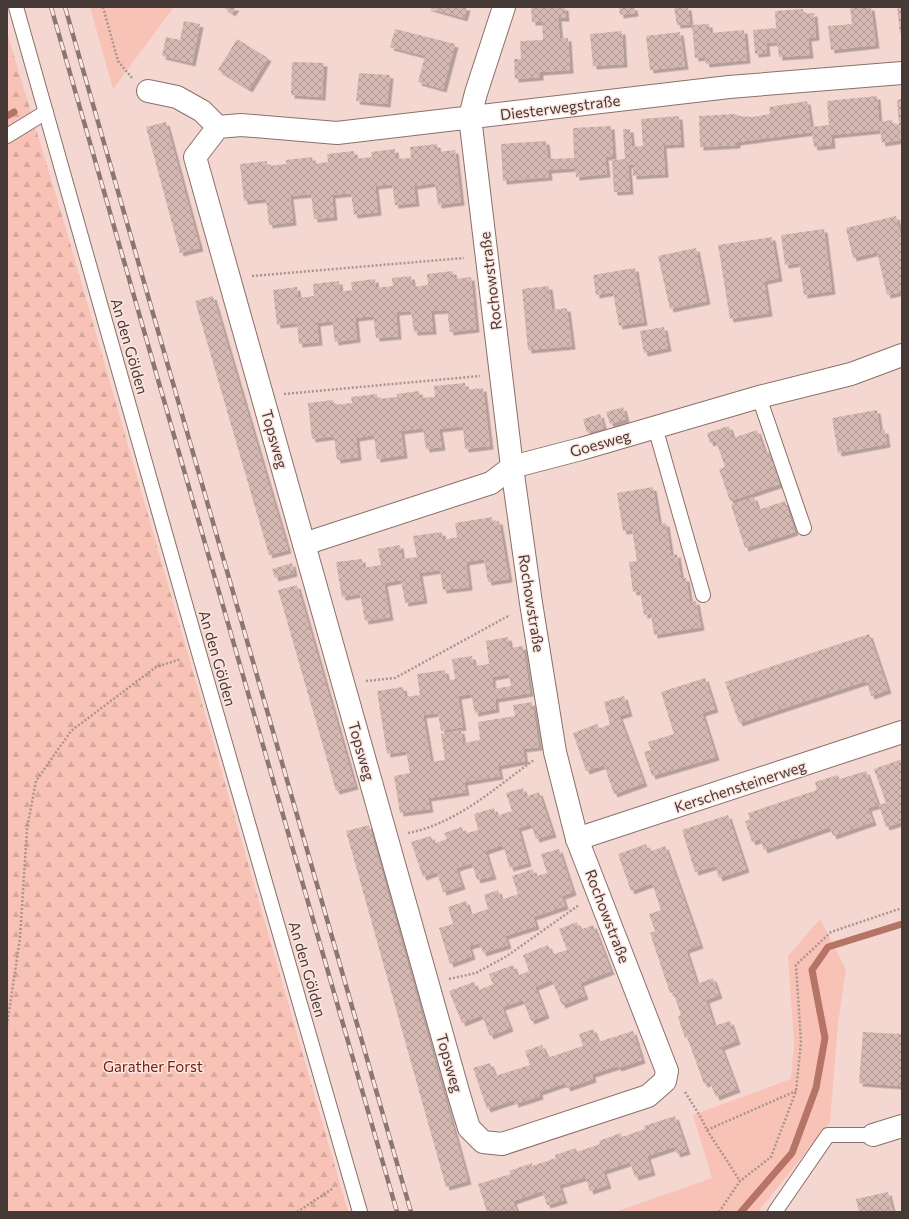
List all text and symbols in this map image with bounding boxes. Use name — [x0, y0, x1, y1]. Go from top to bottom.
street label: Diesterwegstraße — [499, 91, 621, 123]
street label: Rochowstraße — [475, 231, 505, 331]
street label: An den Gölden — [108, 296, 152, 396]
street label: Topsweg — [258, 407, 292, 471]
street label: Goesweg — [568, 426, 632, 460]
street label: Rochowstraße — [515, 553, 549, 653]
street label: An den Gölden — [196, 608, 240, 708]
street label: Topsweg — [345, 719, 379, 783]
street label: Kerschensteinerweg — [672, 756, 808, 816]
street label: Rochowstraße — [582, 867, 634, 965]
street label: An den Gölden — [286, 919, 330, 1019]
street label: Topsweg — [433, 1031, 467, 1095]
park label: Garather Forst — [103, 1057, 203, 1075]

